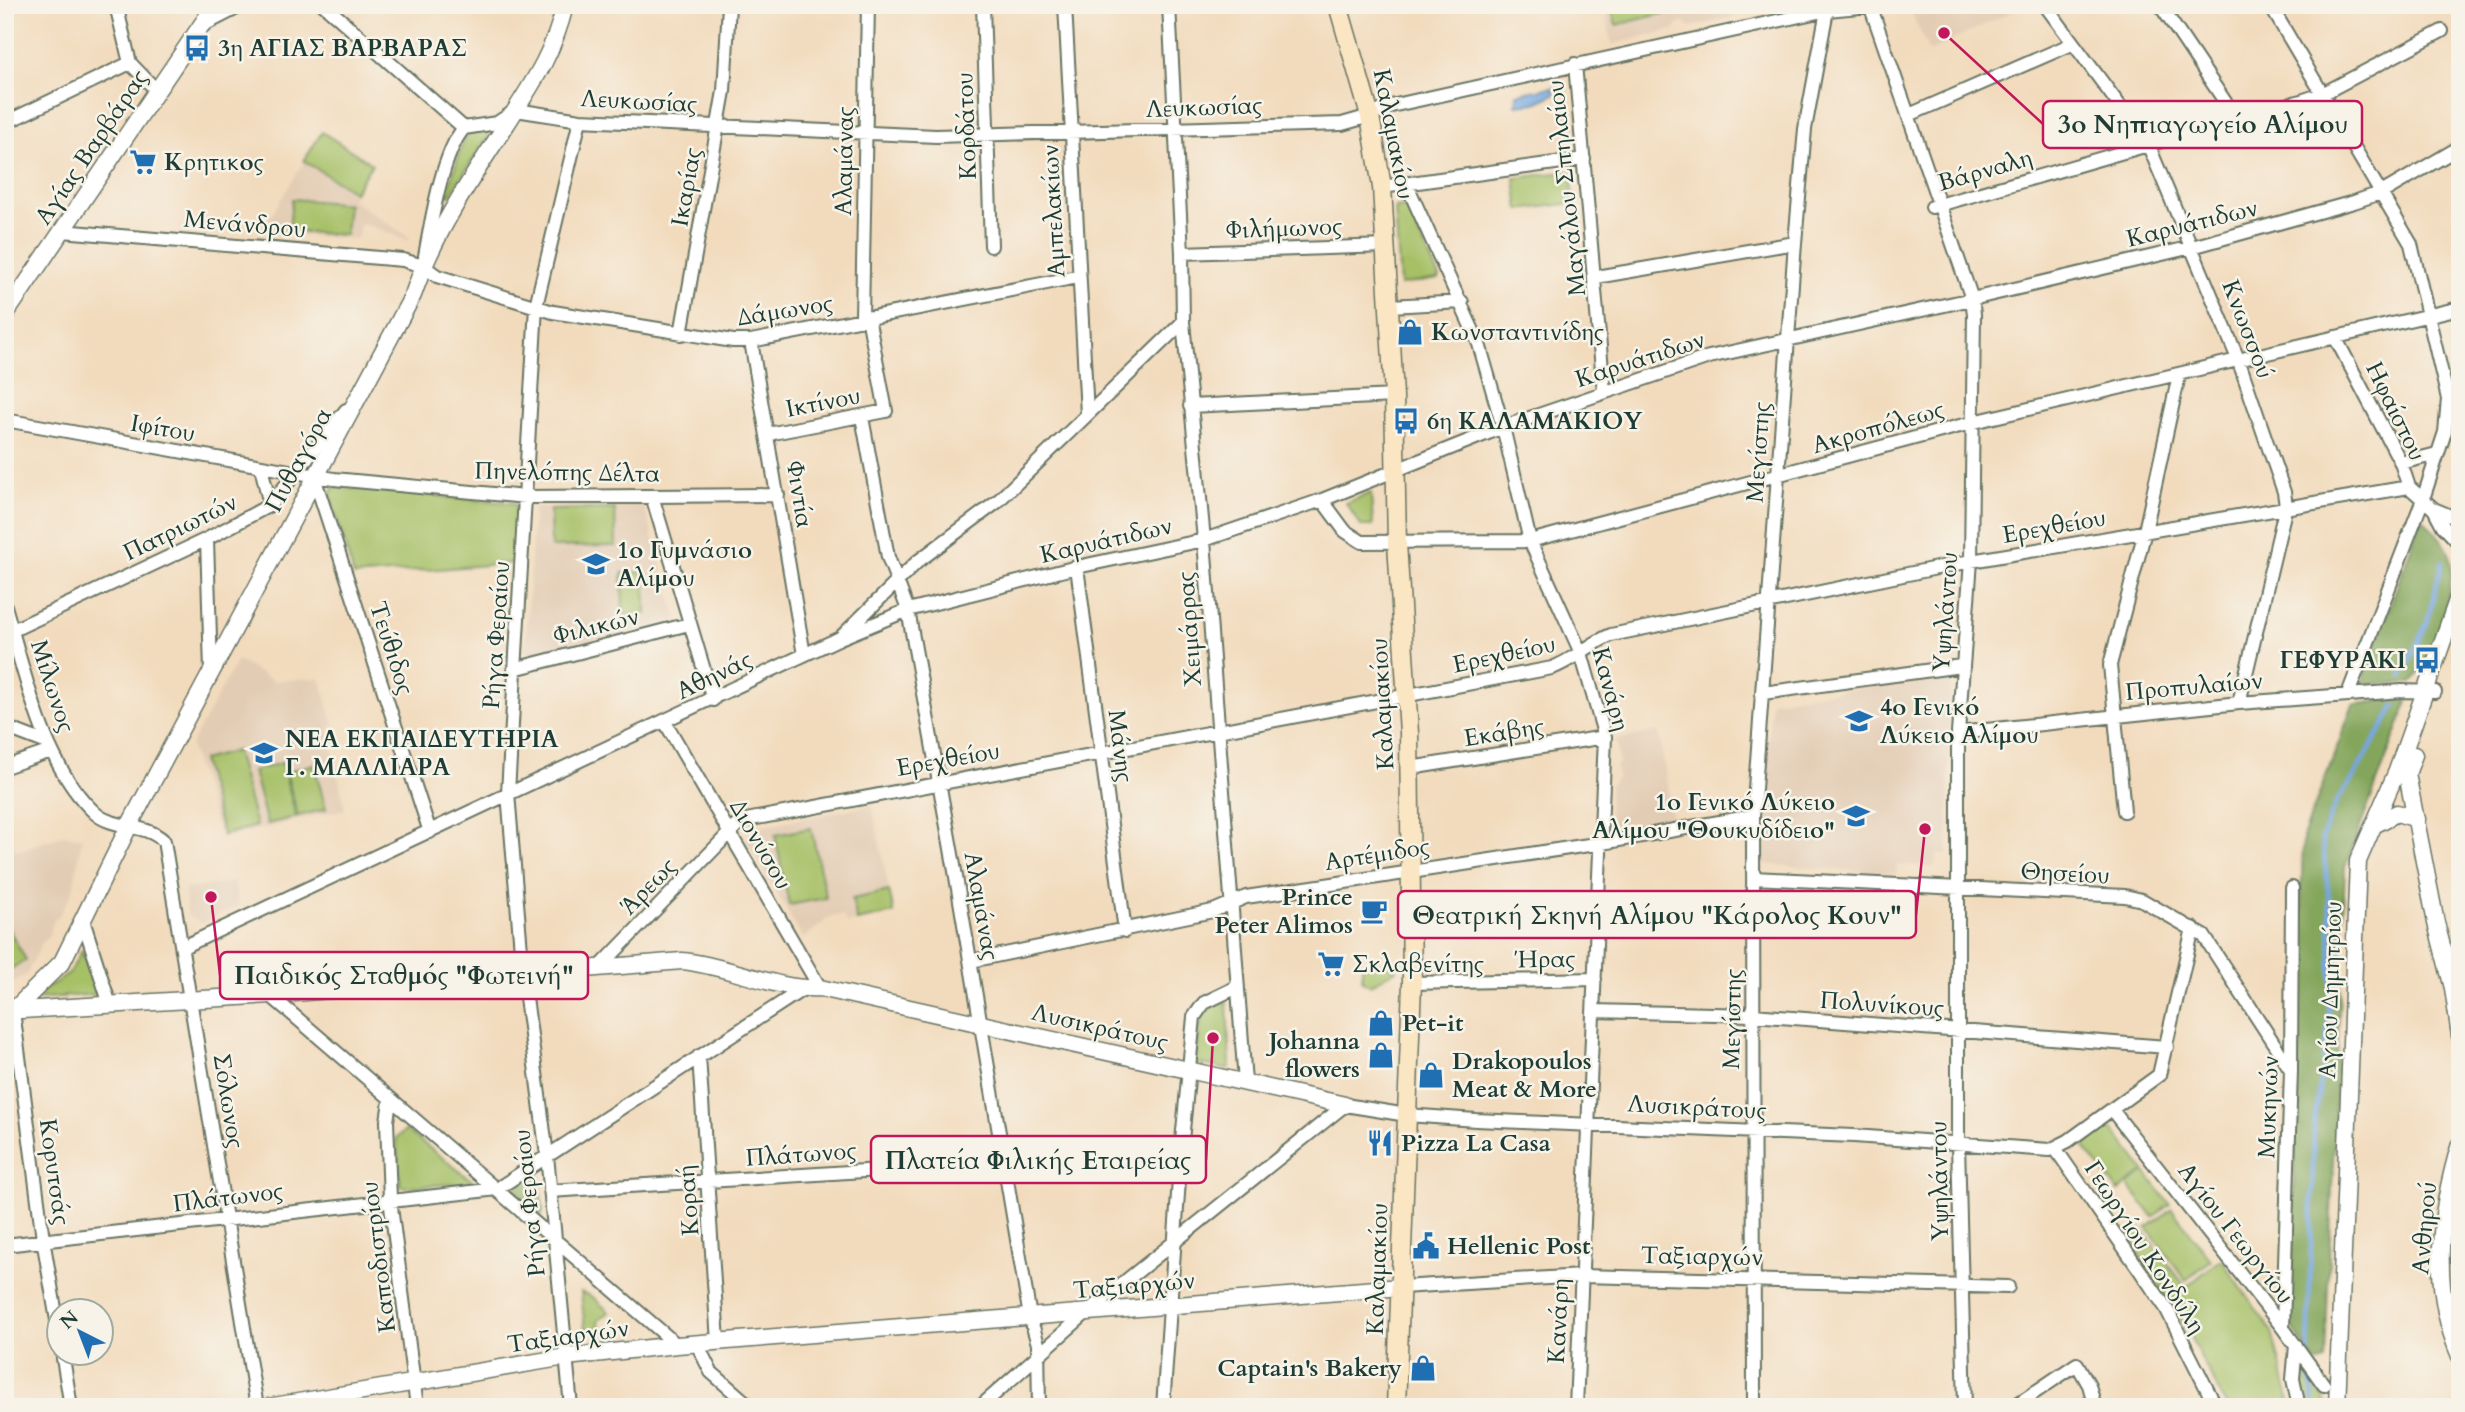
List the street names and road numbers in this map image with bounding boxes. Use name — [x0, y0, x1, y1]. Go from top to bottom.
street label: Αγίας Βαρβάρας — [27, 63, 156, 232]
street label: Καλαμακίου — [1365, 66, 1422, 202]
street label: Κορδάτου — [948, 72, 985, 180]
street label: Μαγάλου Σπηλαίου — [1539, 78, 1594, 298]
street label: Λευκωσίας — [580, 82, 698, 121]
street label: Λευκωσίας — [1145, 89, 1263, 126]
street label: Αλαμάνας — [827, 106, 862, 216]
street label: Βάρναλη — [1934, 141, 2036, 200]
street label: Αμπελακίων — [1034, 143, 1073, 278]
street label: Ικαρίας — [663, 145, 710, 229]
street label: Καρυάτιδων — [2123, 191, 2261, 256]
street label: Μενάνδρου — [182, 203, 308, 246]
street label: Φιλήμωνος — [1225, 210, 1343, 247]
street label: Κνωσσού — [2214, 275, 2281, 383]
street label: Δάμωνος — [735, 287, 835, 334]
street label: Καρυάτιδων — [1571, 323, 1709, 396]
street label: Ηφαίστου — [2357, 356, 2434, 466]
street label: Ικτίνου — [783, 379, 863, 426]
street label: Ακροπόλεως — [1808, 393, 1948, 462]
street label: Μεγίστης — [1739, 401, 1778, 504]
street label: Πυθαγόρα — [257, 402, 340, 518]
street label: Ιφίτου — [128, 407, 198, 450]
street label: Πηνελόπης Δέλτα — [474, 454, 660, 491]
street label: Φιντία — [778, 458, 821, 530]
street label: Πατριωτών — [118, 486, 243, 569]
street label: Ερεχθείου — [2000, 501, 2108, 552]
street label: Καρυάτιδων — [1037, 509, 1175, 572]
street label: Υψηλάντου — [1925, 551, 1966, 673]
street label: Ρήγα Φεραίου — [475, 560, 518, 710]
street label: Χειμάρρας — [1169, 570, 1210, 687]
street label: Τεύθιδος — [361, 597, 422, 699]
street label: Φιλικών — [550, 600, 643, 653]
street label: Ερεχθείου — [1450, 627, 1559, 681]
street label: Μίλωνος — [22, 636, 83, 737]
street label: Καλαμακίου — [1363, 637, 1402, 771]
street label: Αθηνάς — [671, 643, 758, 708]
street label: Κανάρη — [1584, 644, 1638, 735]
street label: Προπυλαίων — [2124, 664, 2264, 709]
street label: Μάνης — [1100, 708, 1141, 784]
street label: Εκάβης — [1462, 710, 1547, 755]
street label: Ερεχθείου — [894, 734, 1002, 785]
street label: Διονύσου — [721, 793, 800, 896]
street label: Αρτέμιδος — [1322, 830, 1432, 879]
street label: Αλαμάνας — [956, 849, 1007, 963]
street label: Άρεως — [613, 850, 684, 922]
street label: Θησείου — [2019, 855, 2111, 892]
street label: Αγίου Δημητρίου — [2311, 901, 2350, 1079]
street label: Ήρας — [1514, 942, 1576, 977]
street label: Μεγίστης — [1715, 968, 1750, 1070]
street label: Πολυνίκους — [1819, 984, 1945, 1025]
street label: Λυσικράτους — [1028, 996, 1171, 1059]
street label: Σόλωνος — [205, 1051, 252, 1151]
street label: Μυκηνών — [2250, 1055, 2287, 1159]
street label: Λυσικράτους — [1627, 1087, 1767, 1128]
street label: Κορυτσάς — [31, 1117, 78, 1227]
street label: Υψηλάντου — [1922, 1120, 1957, 1242]
street label: Ρήγα Φεραίου — [505, 1127, 554, 1278]
street label: Πλάτωνος — [745, 1134, 858, 1175]
street label: Γεωργίου Κονδύλη — [2076, 1154, 2213, 1340]
street label: Αγίου Γεωργίου — [2170, 1156, 2301, 1311]
street label: Κοραή — [670, 1163, 707, 1237]
street label: Πλάτωνος — [171, 1174, 285, 1221]
street label: Καποδιστρίου — [353, 1179, 404, 1335]
street label: Ανθηρού — [2404, 1180, 2445, 1276]
street label: Καλαμακίου — [1359, 1202, 1396, 1336]
street label: Ταξιαρχών — [1641, 1239, 1764, 1274]
street label: Ταξιαρχών — [1072, 1264, 1197, 1307]
street label: Κανάρη — [1540, 1278, 1577, 1365]
street label: Ταξιαρχών — [505, 1312, 631, 1361]

